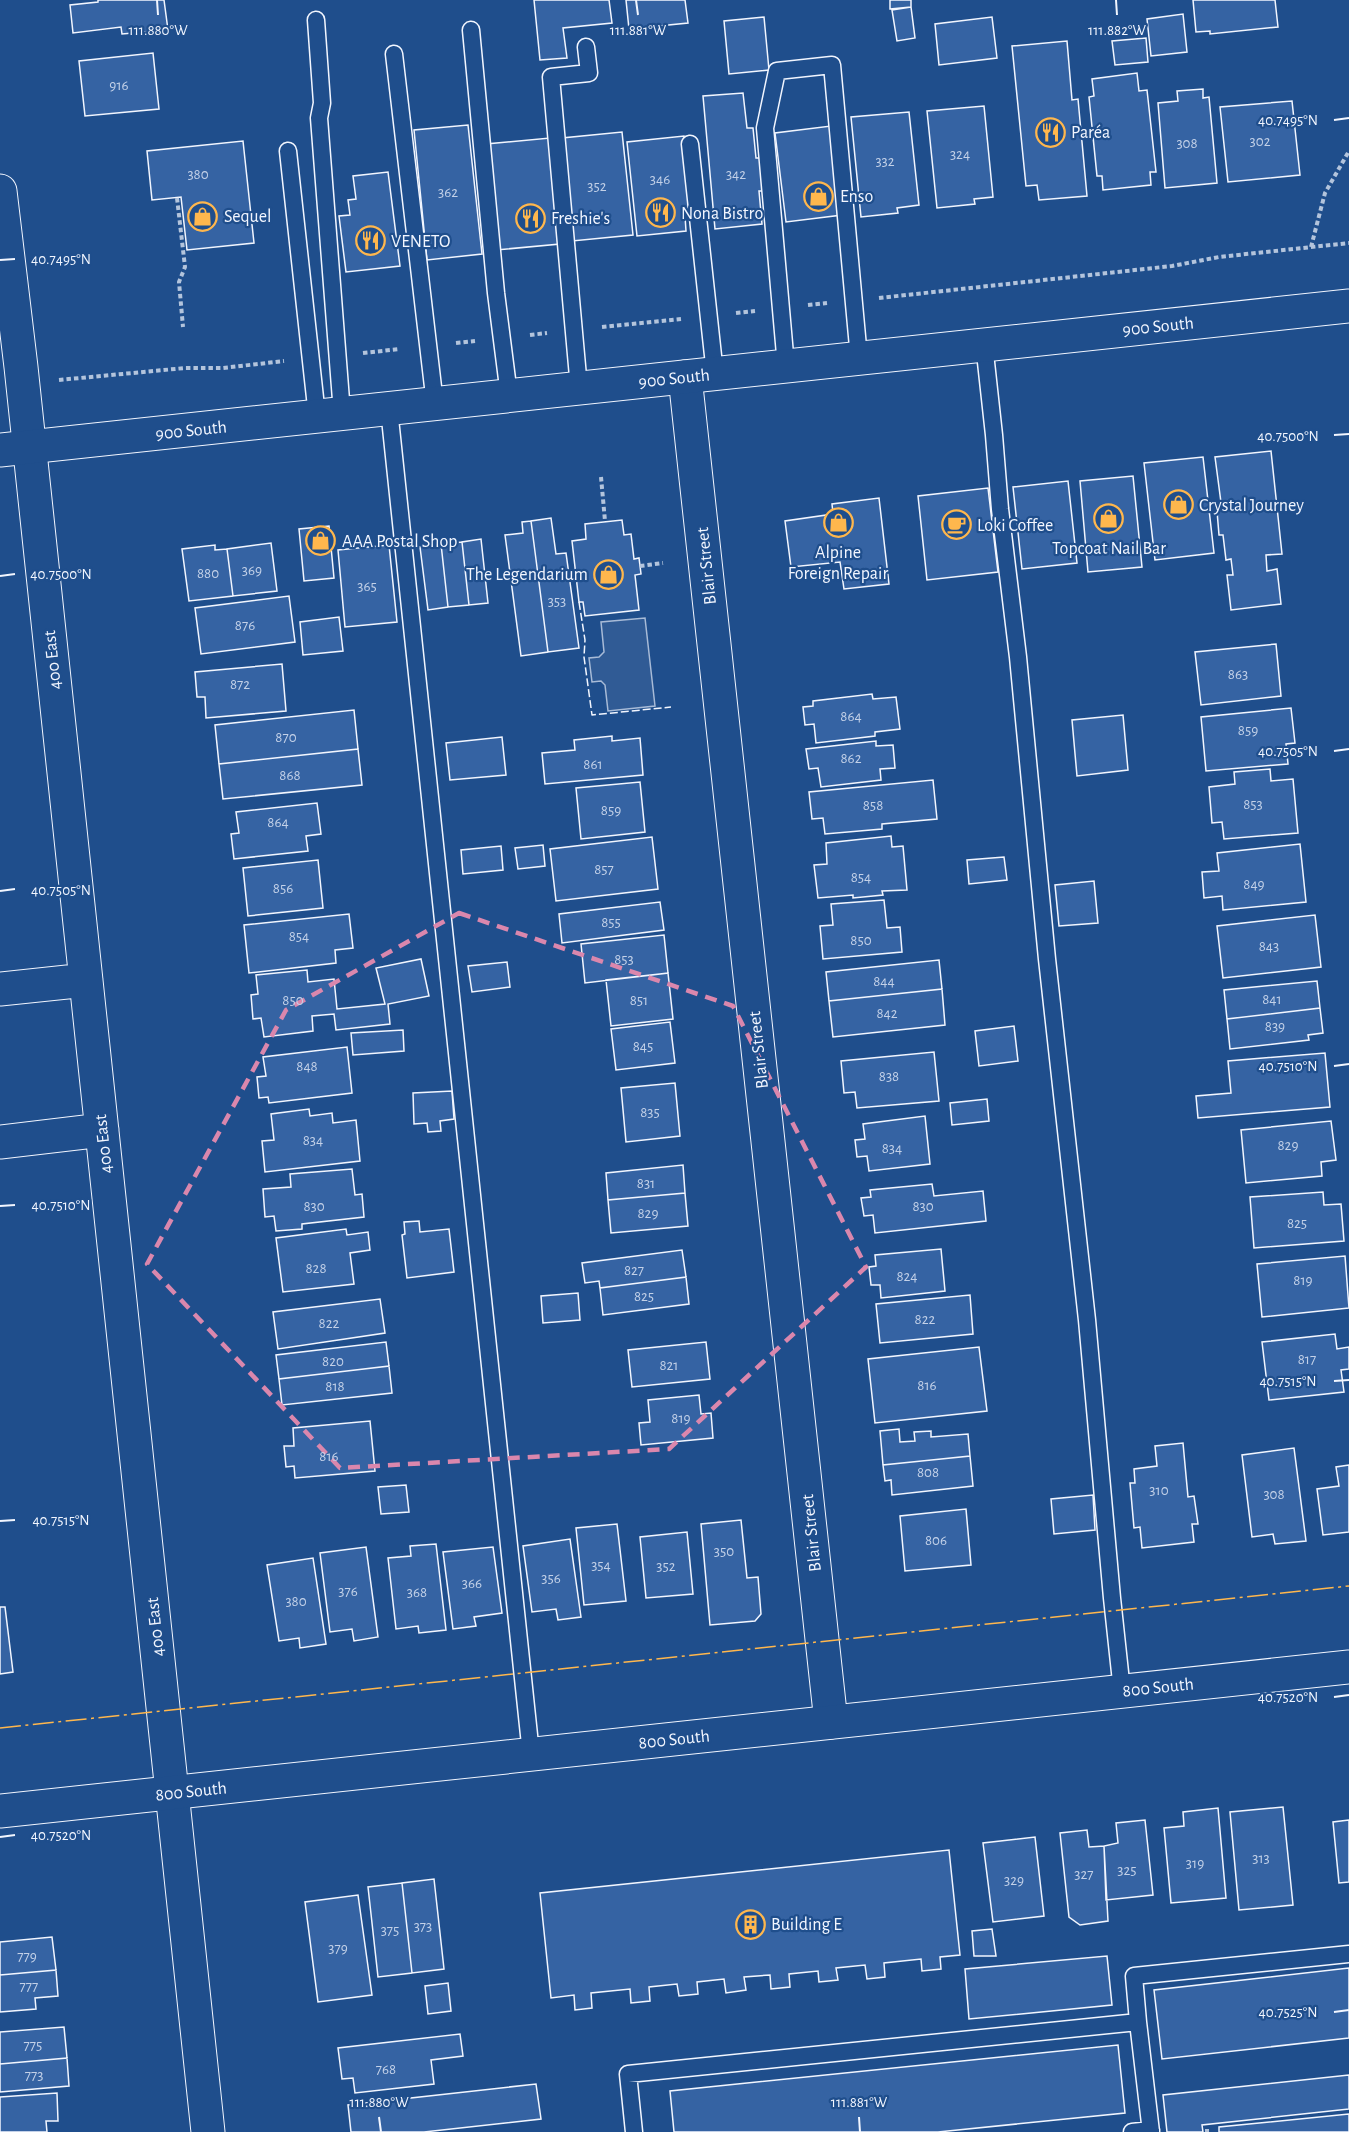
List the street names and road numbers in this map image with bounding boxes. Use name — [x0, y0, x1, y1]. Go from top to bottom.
street label: 900 South — [1122, 314, 1195, 340]
street label: 900 South — [638, 366, 711, 392]
street label: 900 South — [155, 418, 228, 444]
street label: Blair Street — [694, 526, 720, 606]
street label: 400 East — [41, 629, 65, 691]
street label: Blair Street — [746, 1010, 772, 1090]
street label: 400 East — [92, 1113, 116, 1175]
street label: Blair Street — [799, 1493, 825, 1573]
street label: 400 East — [144, 1596, 168, 1658]
street label: 800 South — [1121, 1675, 1195, 1701]
street label: 800 South — [637, 1727, 711, 1753]
street label: 800 South — [154, 1779, 228, 1805]

